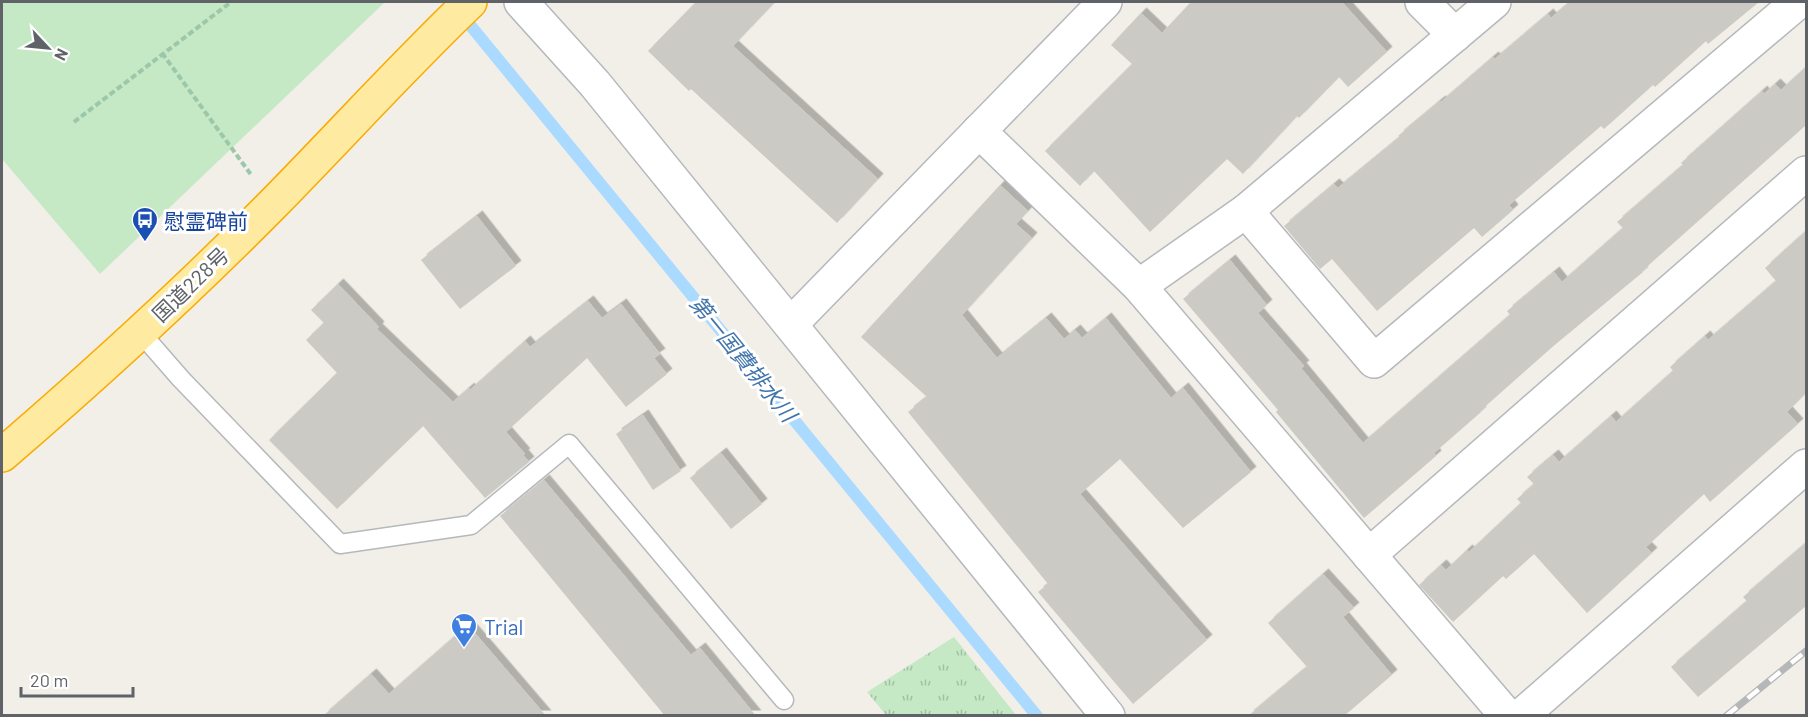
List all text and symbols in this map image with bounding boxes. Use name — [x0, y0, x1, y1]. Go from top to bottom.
north arrow — [18, 18, 78, 78]
text: N — [51, 46, 73, 64]
bus stop icon: 慰霊碑前 — [130, 205, 160, 243]
place label: 慰霊碑前 — [164, 208, 248, 233]
street label: 国道228号 — [147, 242, 233, 326]
water label: 第一国費排水川 — [685, 290, 804, 428]
supermarket icon: Trial — [449, 611, 479, 649]
place label: Trial — [484, 614, 523, 639]
scale bar — [21, 660, 134, 698]
text: 20 m — [30, 669, 68, 691]

